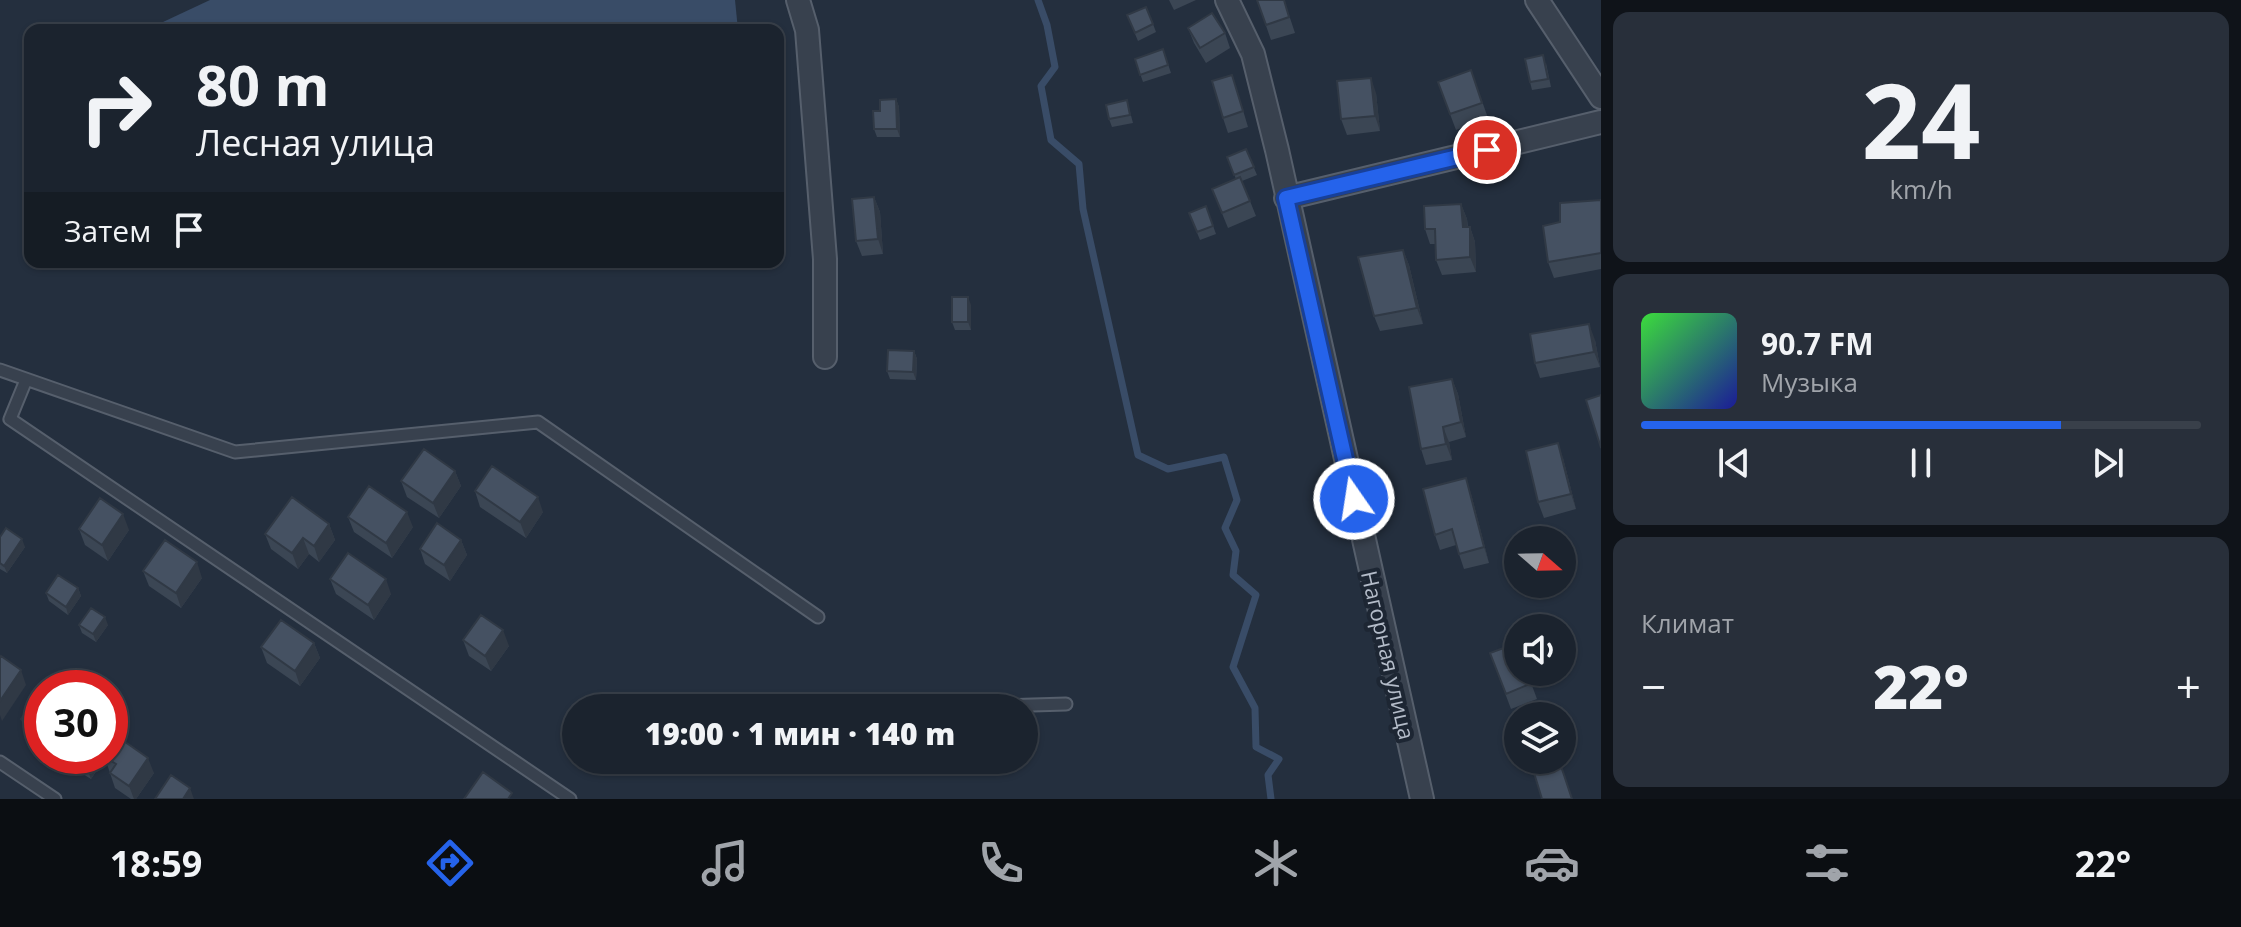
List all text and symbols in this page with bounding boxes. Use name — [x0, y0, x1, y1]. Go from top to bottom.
text: 80 m — [196, 46, 330, 122]
text: 24 — [1862, 48, 1980, 189]
icon: right — [64, 56, 168, 160]
pin — [1453, 116, 1521, 184]
text: Лесная улица — [196, 118, 435, 167]
icon: arrive — [1465, 128, 1509, 172]
text: km/h — [1889, 171, 1953, 207]
icon: arrive — [167, 208, 211, 252]
text: Затем — [64, 210, 151, 251]
text: 90.7 FM — [1761, 323, 1874, 364]
text: Музыка — [1761, 364, 1858, 400]
icon: previous — [1712, 441, 1756, 485]
icon: pause — [1899, 441, 1943, 485]
icon: next — [2086, 441, 2130, 485]
position arrow — [1312, 457, 1396, 541]
north arrow — [1504, 526, 1576, 598]
map controls — [1504, 526, 1576, 774]
street label: Нагорная улица — [1355, 568, 1423, 742]
text: Климат — [1641, 605, 1734, 641]
button: sound — [1504, 614, 1576, 686]
text: 22° — [1873, 645, 1969, 727]
text: − — [1641, 656, 1666, 716]
text: + — [2176, 656, 2201, 716]
speed limit sign: 30 — [24, 670, 128, 774]
button: layers — [1504, 702, 1576, 774]
text: 19:00 · 1 мин · 140 m — [645, 713, 955, 754]
icon: directions — [422, 835, 478, 891]
icon: music — [697, 835, 753, 891]
icon: phone — [973, 835, 1029, 891]
icon: climate — [1248, 835, 1304, 891]
icon: car — [1524, 835, 1580, 891]
icon: filters — [1799, 835, 1855, 891]
text: 18:59 — [110, 839, 202, 888]
text: 22° — [2075, 839, 2131, 888]

